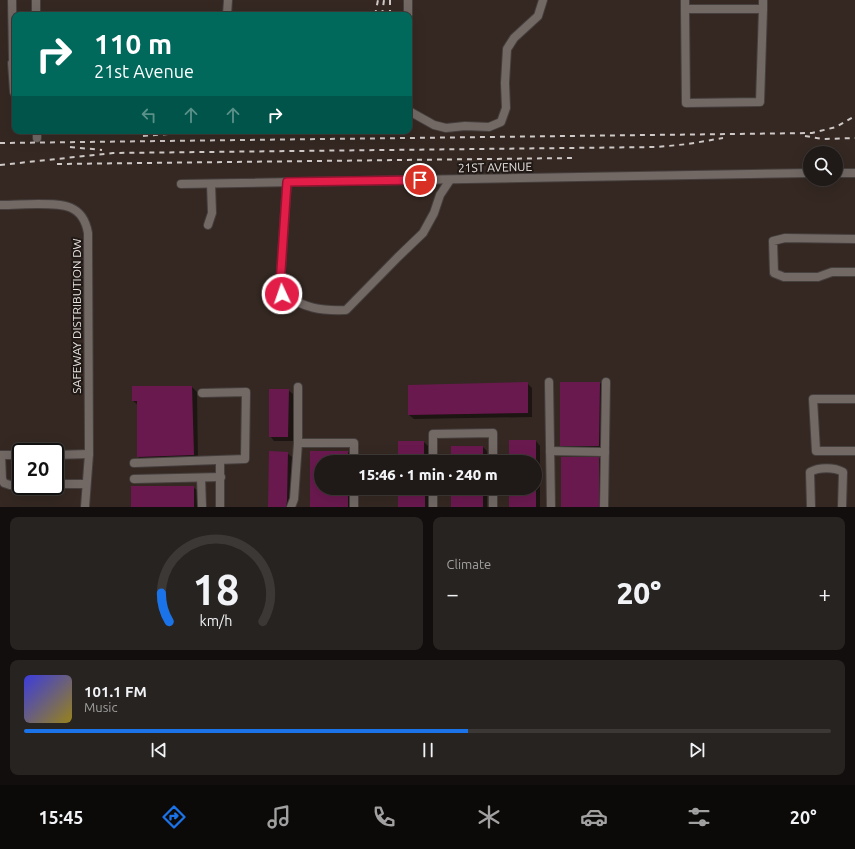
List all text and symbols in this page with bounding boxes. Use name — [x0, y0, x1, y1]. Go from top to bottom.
icon: right — [28, 28, 80, 80]
text: 110 m — [94, 28, 172, 59]
text: 21st Avenue — [94, 61, 194, 81]
icon: left — [138, 104, 160, 126]
icon: ahead — [180, 104, 202, 126]
icon: ahead — [222, 104, 244, 126]
icon: right — [264, 104, 286, 126]
map controls — [803, 146, 843, 186]
button: search — [803, 146, 843, 186]
street label: 21ST AVENUE — [458, 160, 532, 174]
pin — [403, 163, 437, 197]
icon: arrive — [409, 169, 431, 191]
street label: SAFEWAY DISTRIBUTION DW — [70, 238, 83, 394]
position arrow — [261, 273, 303, 315]
speed limit sign: 20 — [12, 443, 64, 495]
text: 15:46 · 1 min · 240 m — [358, 466, 498, 483]
text: Climate — [447, 557, 491, 571]
text: 18 — [193, 565, 240, 612]
text: 20° — [616, 576, 661, 610]
text: − — [447, 581, 459, 606]
text: + — [819, 581, 831, 606]
text: km/h — [200, 612, 233, 628]
text: 101.1 FM — [84, 683, 147, 700]
text: Music — [84, 700, 118, 714]
icon: previous — [148, 739, 170, 761]
icon: pause — [417, 739, 439, 761]
icon: next — [686, 739, 708, 761]
icon: directions — [160, 803, 188, 831]
icon: music — [265, 803, 293, 831]
icon: phone — [370, 803, 398, 831]
icon: climate — [475, 803, 503, 831]
icon: car — [580, 803, 608, 831]
icon: filters — [685, 803, 713, 831]
text: 15:45 — [38, 807, 84, 827]
text: 20° — [790, 807, 817, 827]

